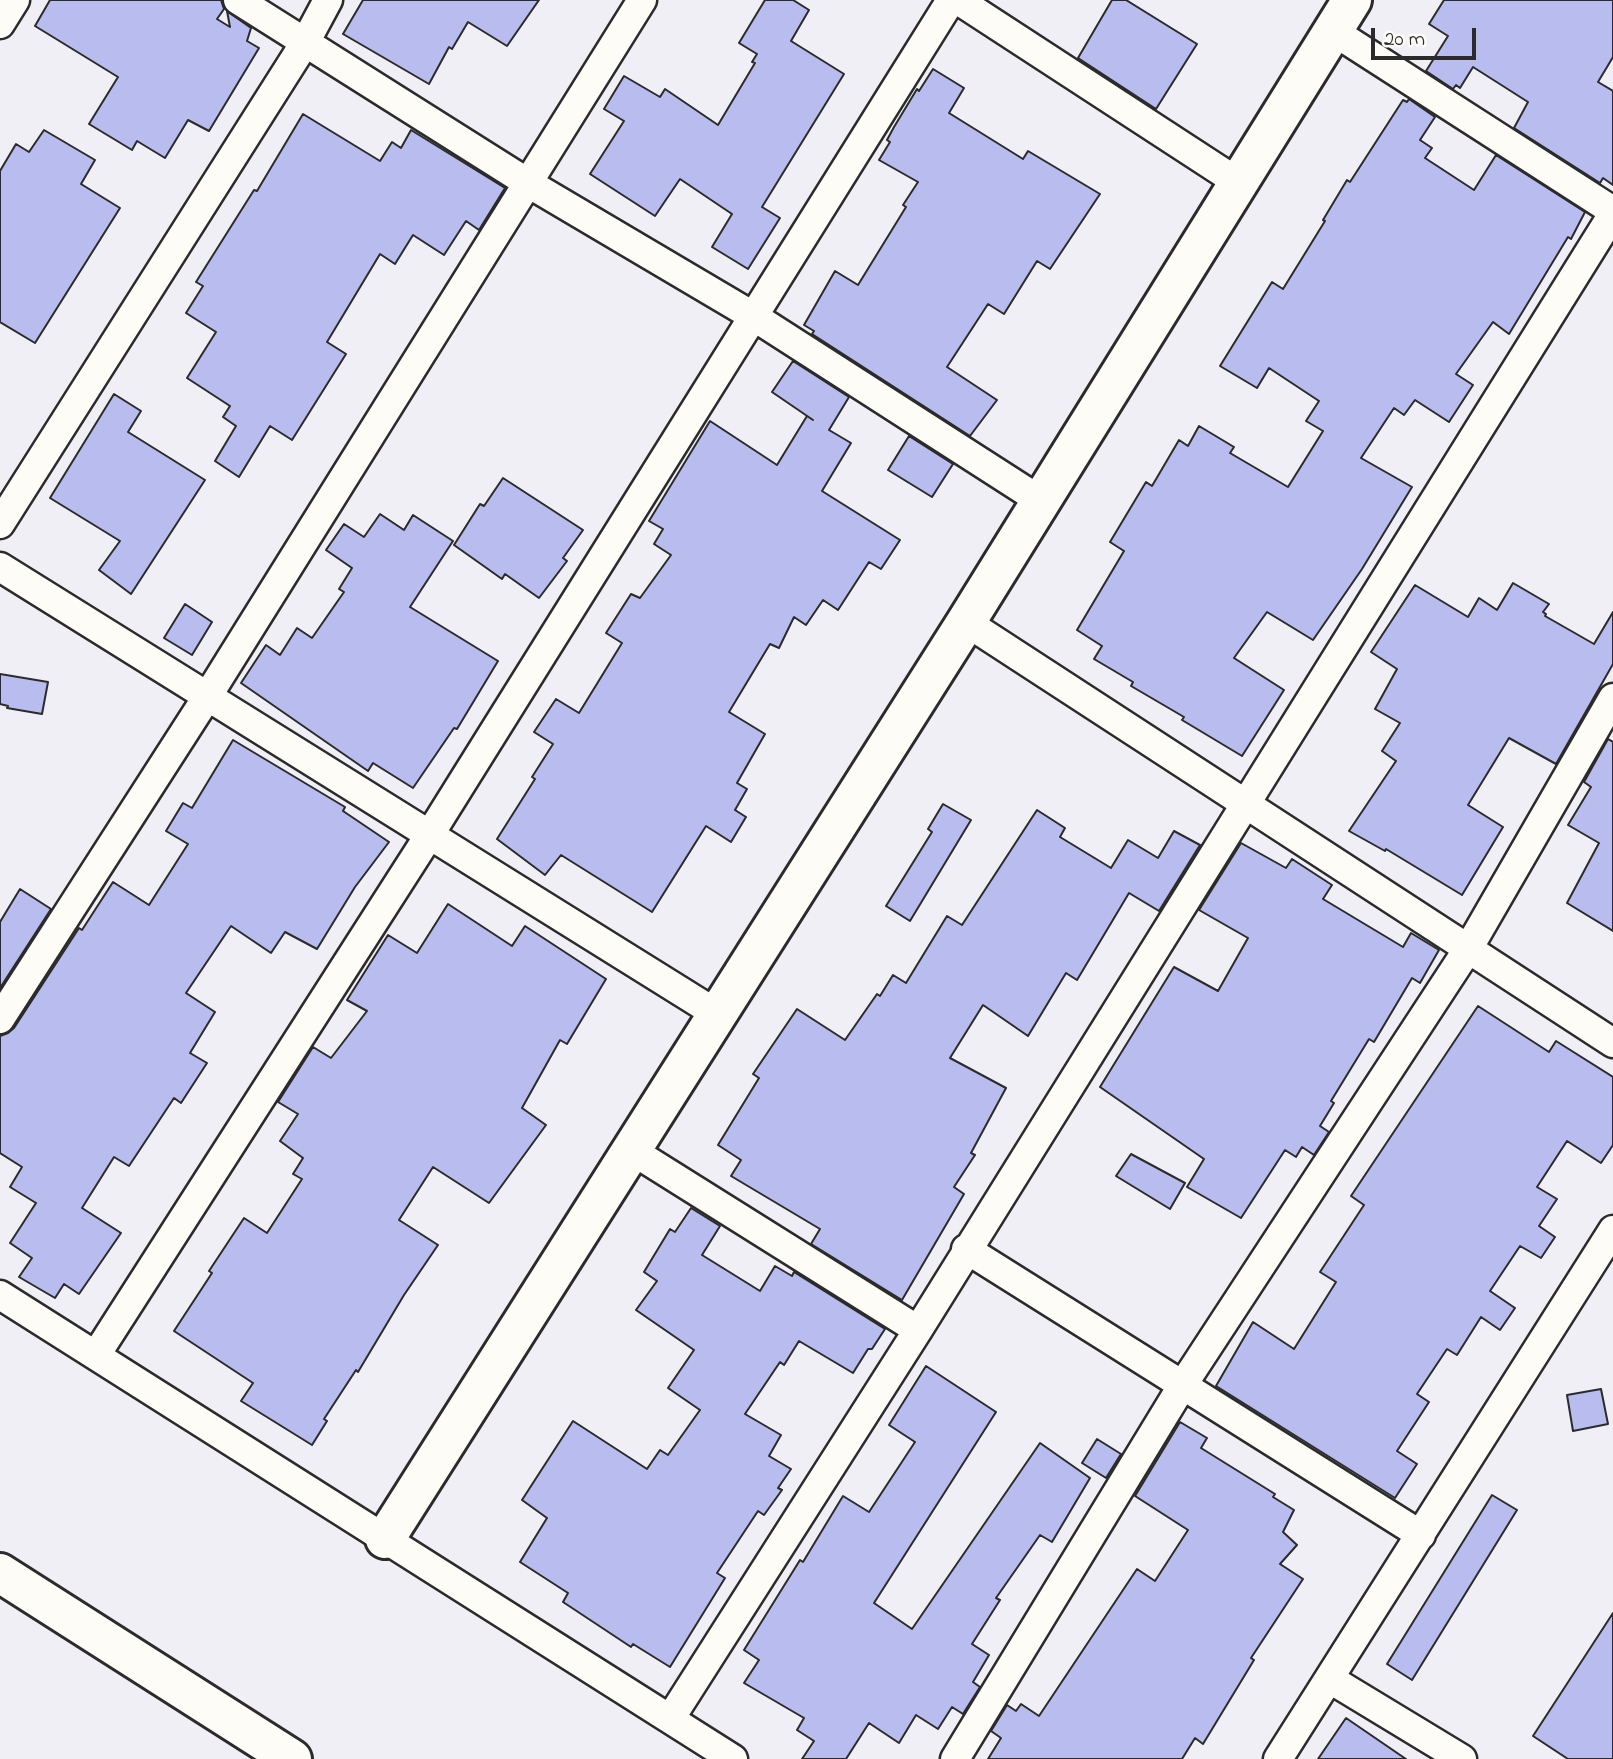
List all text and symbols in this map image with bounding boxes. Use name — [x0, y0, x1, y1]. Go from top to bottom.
scale bar — [1375, 14, 1480, 58]
text: 20 m — [1384, 25, 1425, 55]

